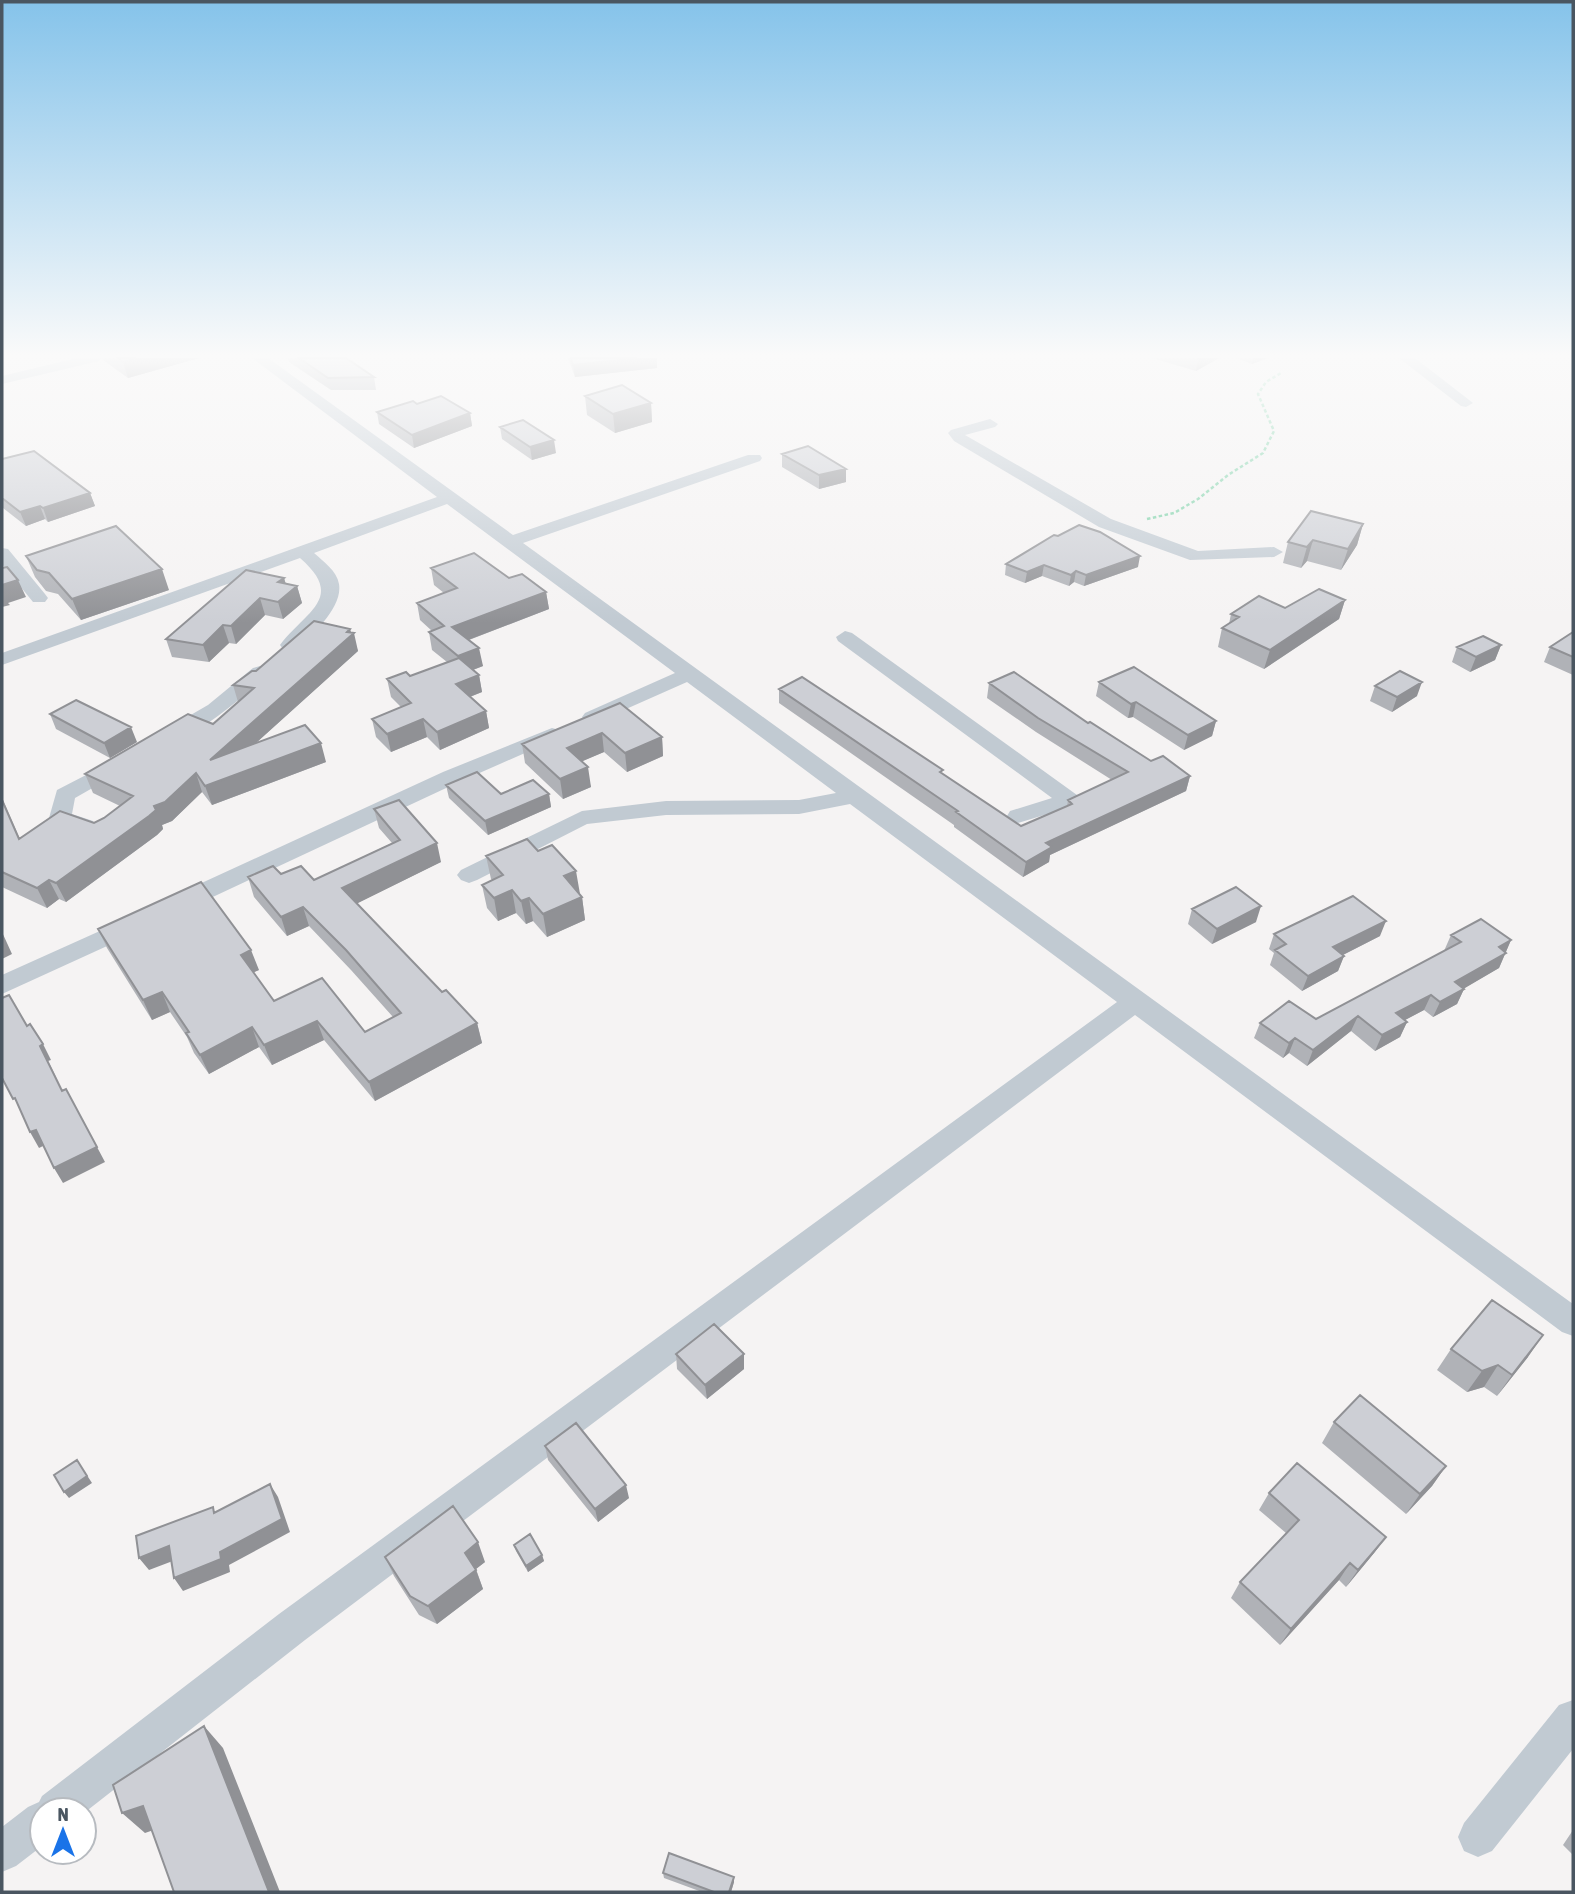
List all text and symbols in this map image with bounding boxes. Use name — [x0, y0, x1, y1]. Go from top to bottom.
north arrow — [28, 1796, 98, 1866]
text: N — [57, 1803, 69, 1825]

